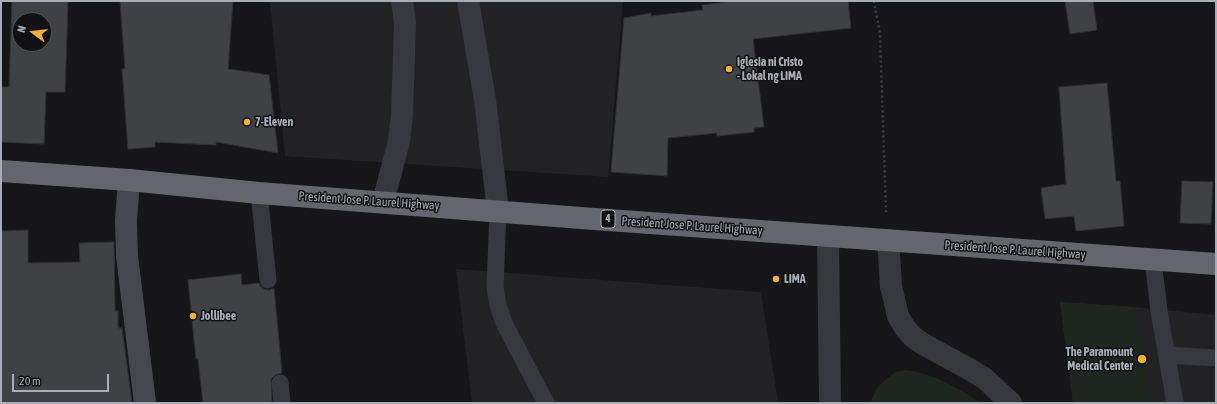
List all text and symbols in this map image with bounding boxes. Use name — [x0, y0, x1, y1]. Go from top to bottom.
north arrow — [12, 12, 52, 52]
text: N — [15, 24, 28, 34]
place label: Iglesia ni Cristo - Lokal ng LIMA — [737, 55, 803, 83]
marker: Iglesia ni Cristo - Lokal ng LIMA — [724, 64, 734, 74]
place label: 7-Eleven — [255, 115, 293, 129]
marker: 7-Eleven — [242, 117, 252, 127]
street label: President Jose P. Laurel Highway — [298, 189, 440, 213]
road number: 4 — [601, 210, 615, 228]
street label: President Jose P. Laurel Highway — [621, 214, 763, 238]
street label: President Jose P. Laurel Highway — [944, 238, 1086, 262]
place label: LIMA — [784, 272, 806, 286]
marker: LIMA — [771, 274, 781, 284]
place label: Jollibee — [201, 309, 236, 323]
marker: Jollibee — [188, 311, 198, 321]
place label: The Paramount Medical Center — [1066, 345, 1133, 373]
marker: The Paramount Medical Center — [1136, 353, 1148, 365]
scale bar — [14, 366, 111, 392]
text: 20 m — [19, 374, 41, 388]

